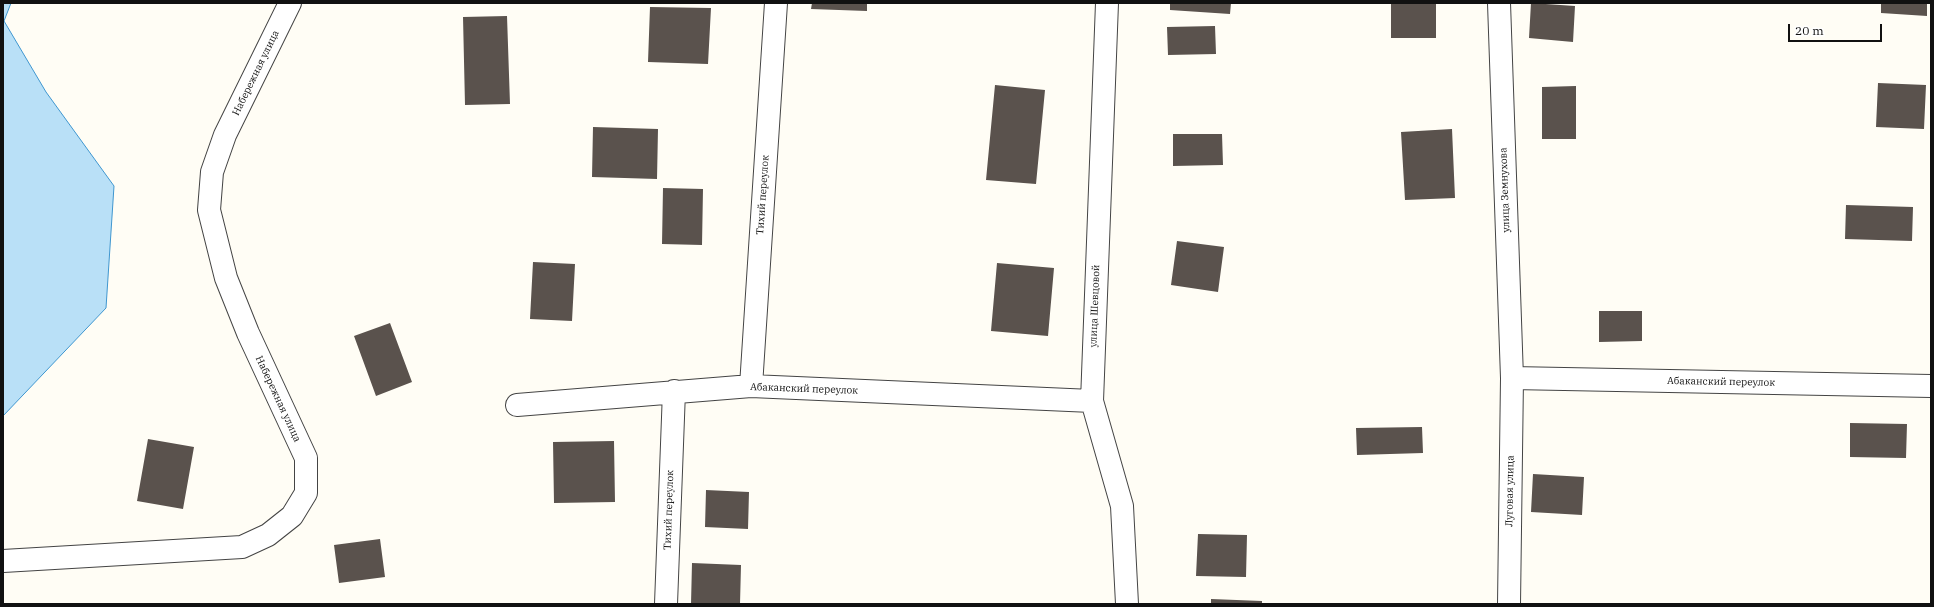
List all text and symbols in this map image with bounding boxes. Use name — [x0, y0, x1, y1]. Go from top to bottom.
scale bar — [1790, 16, 1884, 42]
text: 20 m — [1795, 23, 1824, 38]
street label: Набережная улица — [230, 28, 282, 118]
street label: улица Земнухова — [1498, 147, 1512, 233]
street label: Тихий переулок — [754, 155, 772, 235]
street label: улица Шевцовой — [1088, 264, 1102, 348]
street label: Набережная улица — [253, 354, 303, 444]
street label: Абаканский переулок — [1667, 375, 1775, 389]
street label: Абаканский переулок — [750, 381, 858, 397]
street label: Луговая улица — [1503, 455, 1517, 527]
street label: Тихий переулок — [662, 470, 676, 550]

